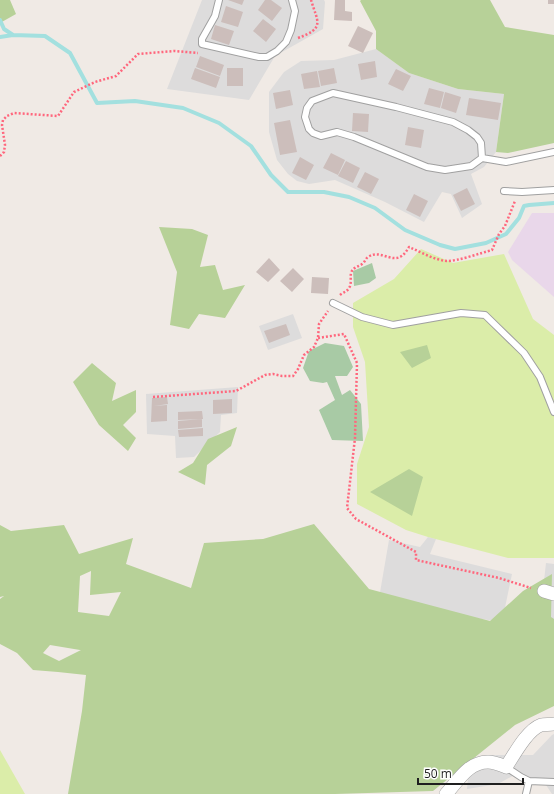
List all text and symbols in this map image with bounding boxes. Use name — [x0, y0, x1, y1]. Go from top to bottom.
scale bar — [418, 760, 523, 786]
text: 50 m — [424, 765, 452, 782]

